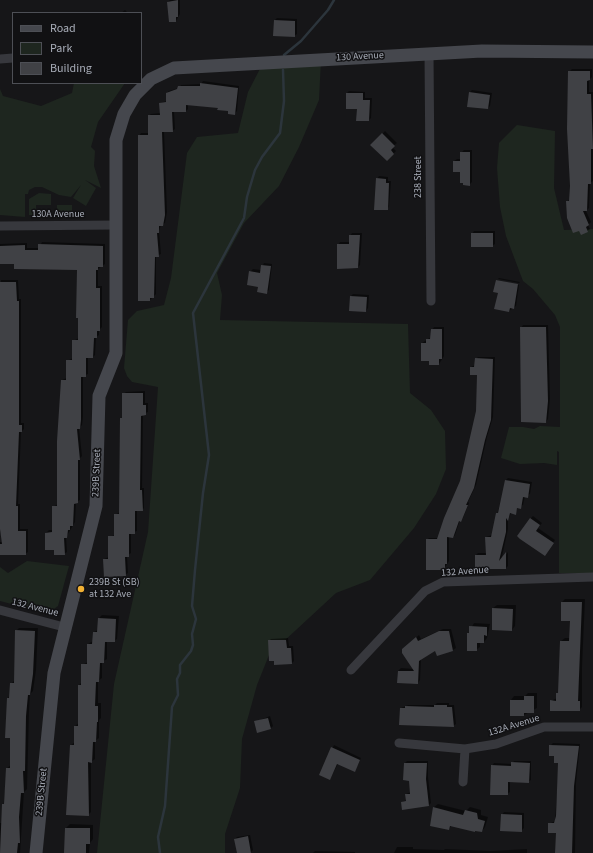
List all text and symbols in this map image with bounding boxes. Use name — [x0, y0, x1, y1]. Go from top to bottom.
legend — [12, 12, 142, 84]
text: Road — [50, 20, 76, 37]
text: Park — [50, 40, 72, 57]
street label: 130 Avenue — [336, 50, 384, 64]
text: Building — [50, 60, 92, 77]
street label: 238 Street — [413, 156, 425, 198]
street label: 130A Avenue — [31, 209, 85, 221]
street label: 239B Street — [90, 449, 104, 497]
street label: 132 Avenue — [441, 564, 489, 580]
place label: 239B St (SB) at 132 Ave — [89, 577, 140, 600]
marker: 239B St (SB) at 132 Ave — [76, 584, 86, 594]
street label: 132 Avenue — [10, 596, 60, 620]
street label: 132A Avenue — [487, 712, 541, 740]
street label: 239B Street — [34, 768, 50, 816]

